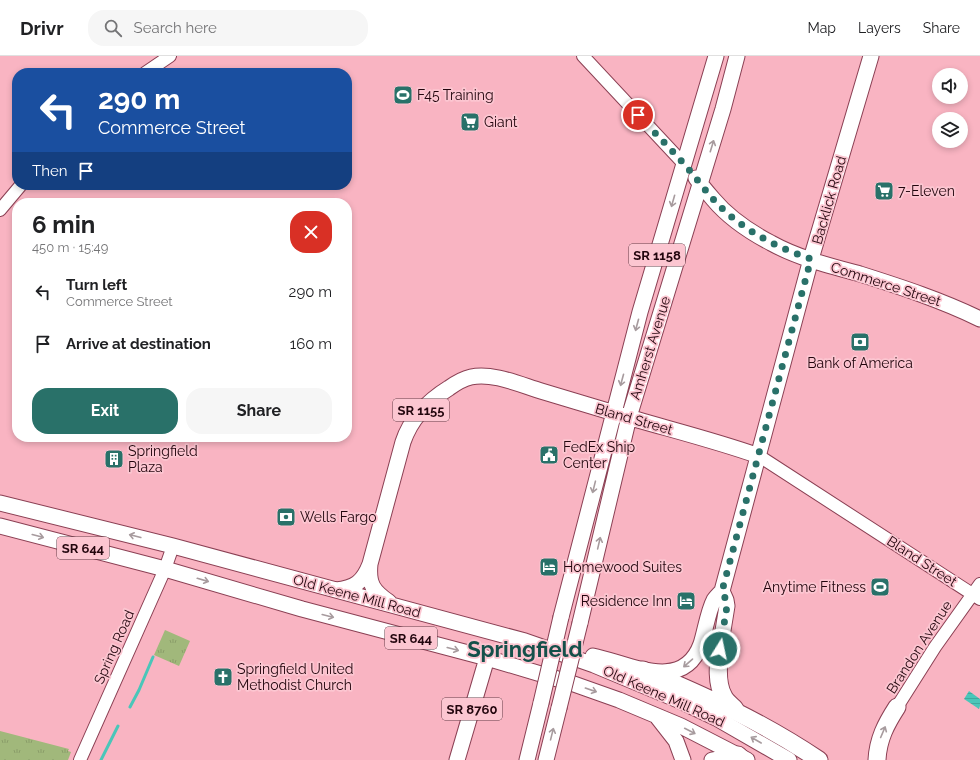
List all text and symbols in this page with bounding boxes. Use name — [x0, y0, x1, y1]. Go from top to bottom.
search box — [88, 10, 368, 46]
text: Drivr — [20, 17, 64, 39]
icon: search — [102, 17, 124, 39]
text: Search here — [134, 19, 217, 37]
text: Map — [808, 20, 836, 36]
text: Layers — [858, 20, 901, 36]
text: Share — [923, 20, 960, 36]
map controls — [932, 68, 968, 148]
button: sound — [932, 68, 968, 104]
text: 290 m — [98, 83, 180, 116]
icon: left — [32, 84, 84, 136]
sports icon: F45 Training — [392, 84, 414, 106]
place label: F45 Training — [417, 87, 494, 103]
pin — [621, 98, 655, 132]
icon: arrive — [627, 104, 649, 126]
supermarket icon: Giant — [459, 111, 481, 133]
button: layers — [932, 112, 968, 148]
place label: Giant — [484, 114, 518, 130]
text: Commerce Street — [98, 117, 246, 138]
one-way arrow — [708, 140, 716, 152]
street label: Backlick Road — [809, 154, 849, 246]
icon: arrive — [75, 160, 97, 182]
text: Then — [32, 162, 67, 180]
supermarket icon: 7-Eleven — [873, 180, 895, 202]
place label: 7-Eleven — [898, 183, 955, 199]
one-way arrow — [668, 194, 676, 207]
text: 6 min — [32, 210, 95, 239]
button: close — [290, 211, 332, 253]
text: 450 m · 15:49 — [32, 240, 108, 255]
road number: SR 1158 — [629, 244, 685, 266]
street label: Commerce Street — [829, 259, 943, 309]
text: Turn left — [66, 276, 127, 294]
icon: left — [32, 281, 54, 303]
text: 290 m — [289, 283, 332, 301]
text: Commerce Street — [66, 294, 173, 309]
street label: Amherst Avenue — [627, 294, 673, 402]
one-way arrow — [632, 319, 640, 332]
bank icon: Bank of America — [849, 331, 871, 353]
icon: arrive — [32, 333, 54, 355]
text: Arrive at destination — [66, 335, 211, 353]
text: 160 m — [290, 335, 332, 353]
place label: Bank of America — [807, 355, 913, 371]
one-way arrow — [618, 373, 625, 386]
button: Exit — [32, 388, 178, 434]
button: Share — [186, 388, 332, 434]
road number: SR 1155 — [393, 399, 449, 421]
street label: Bland Street — [593, 400, 675, 438]
place label: FedEx Ship Center — [563, 439, 636, 471]
place label: Springfield Plaza — [128, 443, 198, 475]
public building icon: FedEx Ship Center — [538, 444, 560, 466]
building icon: Springfield Plaza — [103, 448, 125, 470]
one-way arrow — [590, 481, 597, 494]
bank icon: Wells Fargo — [275, 506, 297, 528]
place label: Wells Fargo — [300, 509, 377, 525]
one-way arrow — [31, 532, 44, 540]
one-way arrow — [129, 532, 142, 540]
street label: Bland Street — [884, 533, 960, 590]
road number: SR 644 — [57, 537, 109, 559]
one-way arrow — [596, 537, 604, 550]
hotel icon: Homewood Suites — [538, 556, 560, 578]
place label: Homewood Suites — [563, 559, 682, 575]
street label: Old Keene Mill Road — [292, 571, 422, 621]
sports icon: Anytime Fitness — [869, 576, 891, 598]
one-way arrow — [196, 577, 209, 584]
place label: Anytime Fitness — [763, 579, 866, 595]
hotel icon: Residence Inn — [675, 590, 697, 612]
place label: Residence Inn — [581, 593, 672, 609]
street label: Brandon Avenue — [883, 598, 955, 696]
street label: Spring Road — [91, 608, 137, 686]
one-way arrow — [321, 612, 334, 620]
road number: SR 644 — [385, 627, 437, 649]
position arrow — [699, 628, 741, 670]
district label: Springfield — [467, 636, 583, 662]
one-way arrow — [447, 646, 460, 653]
one-way arrow — [682, 658, 693, 667]
place label: Springfield United Methodist Church — [237, 661, 353, 693]
street label: Old Keene Mill Road — [601, 662, 727, 730]
church icon: Springfield United Methodist Church — [212, 666, 234, 688]
one-way arrow — [585, 686, 597, 694]
road number: SR 8760 — [442, 698, 502, 720]
one-way arrow — [880, 726, 887, 738]
one-way arrow — [684, 727, 696, 735]
one-way arrow — [549, 728, 556, 741]
one-way arrow — [751, 736, 762, 744]

